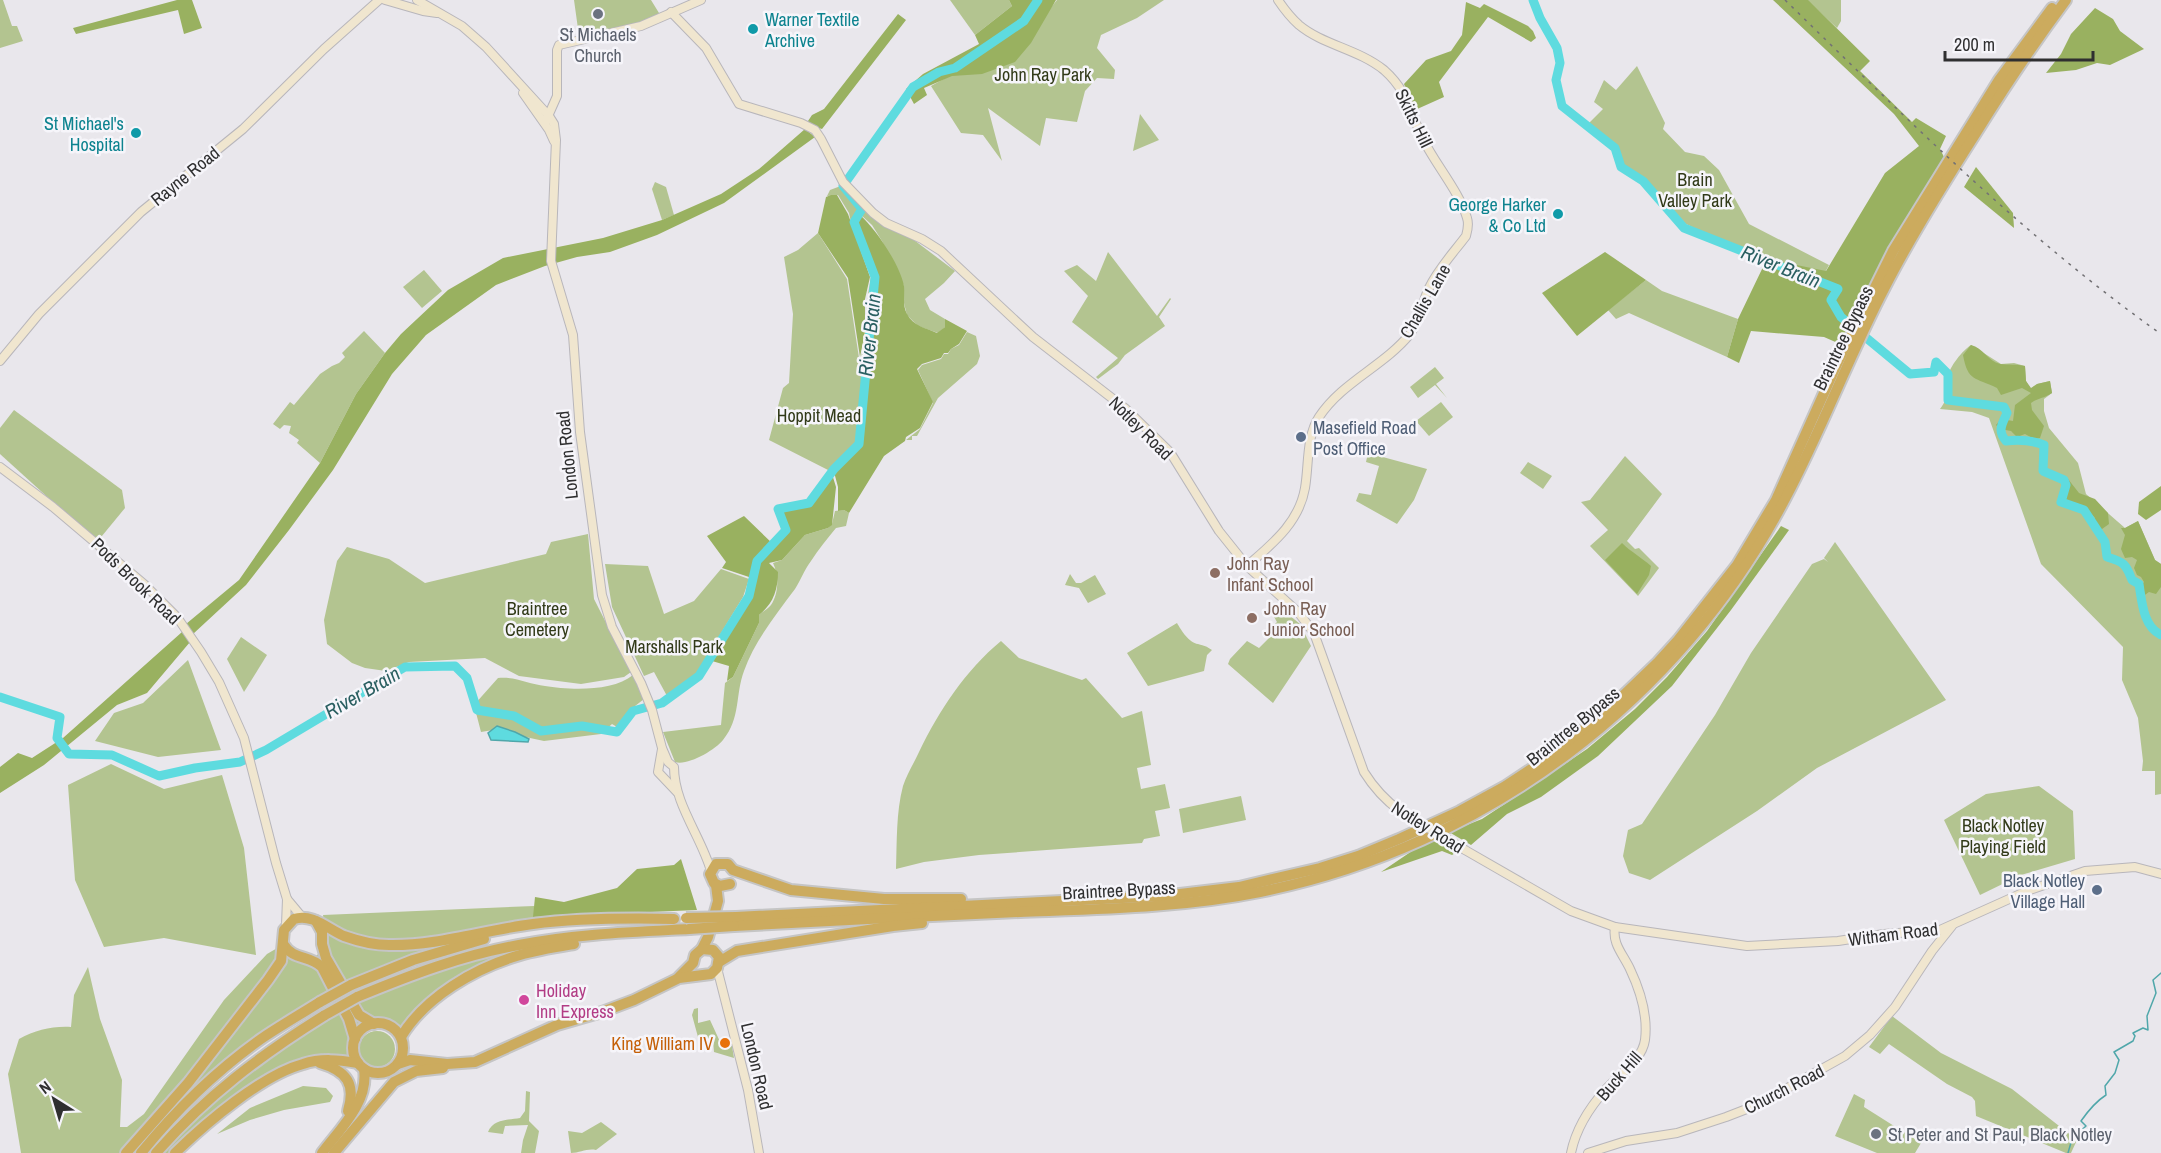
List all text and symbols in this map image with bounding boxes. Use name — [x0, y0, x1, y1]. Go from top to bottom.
marker: St Michaels Church — [591, 7, 605, 21]
place label: Warner Textile Archive — [764, 7, 859, 53]
place label: St Michaels Church — [559, 22, 637, 68]
marker: Warner Textile Archive — [746, 22, 760, 36]
scale bar — [1945, 24, 2094, 62]
text: 200 m — [1954, 32, 1995, 57]
park label: John Ray Park — [995, 62, 1092, 87]
street label: Skitts Hill — [1389, 85, 1439, 151]
place label: St Michael's Hospital — [44, 111, 124, 157]
marker: St Michael's Hospital — [129, 126, 143, 140]
street label: Rayne Road — [145, 140, 225, 212]
park label: Brain Valley Park — [1658, 167, 1732, 213]
place label: George Harker & Co Ltd — [1448, 192, 1546, 238]
marker: George Harker & Co Ltd — [1551, 207, 1565, 221]
water label: River Brain — [1737, 238, 1825, 294]
street label: Challis Lane — [1394, 259, 1456, 343]
street label: Braintree Bypass — [1807, 282, 1879, 394]
water label: River Brain — [851, 292, 887, 378]
street label: Notley Road — [1103, 390, 1179, 466]
park label: Hoppit Mead — [777, 403, 861, 428]
street label: London Road — [550, 410, 584, 500]
place label: Masefield Road Post Office — [1313, 415, 1416, 461]
marker: Masefield Road Post Office — [1294, 430, 1308, 444]
street label: Pods Brook Road — [86, 532, 186, 630]
place label: John Ray Infant School — [1227, 551, 1313, 597]
marker: John Ray Infant School — [1208, 566, 1222, 580]
park label: Braintree Cemetery — [505, 596, 570, 642]
place label: John Ray Junior School — [1264, 596, 1354, 642]
marker: John Ray Junior School — [1245, 611, 1259, 625]
park label: Marshalls Park — [625, 634, 723, 659]
water label: River Brain — [319, 660, 405, 724]
street label: Braintree Bypass — [1521, 681, 1625, 771]
street label: Notley Road — [1387, 795, 1469, 859]
park label: Black Notley Playing Field — [1960, 813, 2046, 859]
place label: Black Notley Village Hall — [2003, 868, 2086, 914]
street label: Braintree Bypass — [1062, 875, 1176, 905]
marker: Black Notley Village Hall — [2090, 883, 2104, 897]
street label: Witham Road — [1847, 916, 1939, 952]
place label: Holiday Inn Express — [536, 978, 614, 1024]
marker: Holiday Inn Express — [517, 993, 531, 1007]
street label: London Road — [735, 1020, 779, 1112]
place label: King William IV — [611, 1031, 713, 1056]
marker: King William IV — [718, 1036, 732, 1050]
street label: Buck Hill — [1590, 1046, 1648, 1106]
street label: Church Road — [1740, 1058, 1828, 1120]
north arrow — [24, 1069, 84, 1129]
text: N — [35, 1075, 55, 1099]
place label: St Peter and St Paul, Black Notley — [1888, 1122, 2113, 1147]
marker: St Peter and St Paul, Black Notley — [1869, 1127, 1883, 1141]

